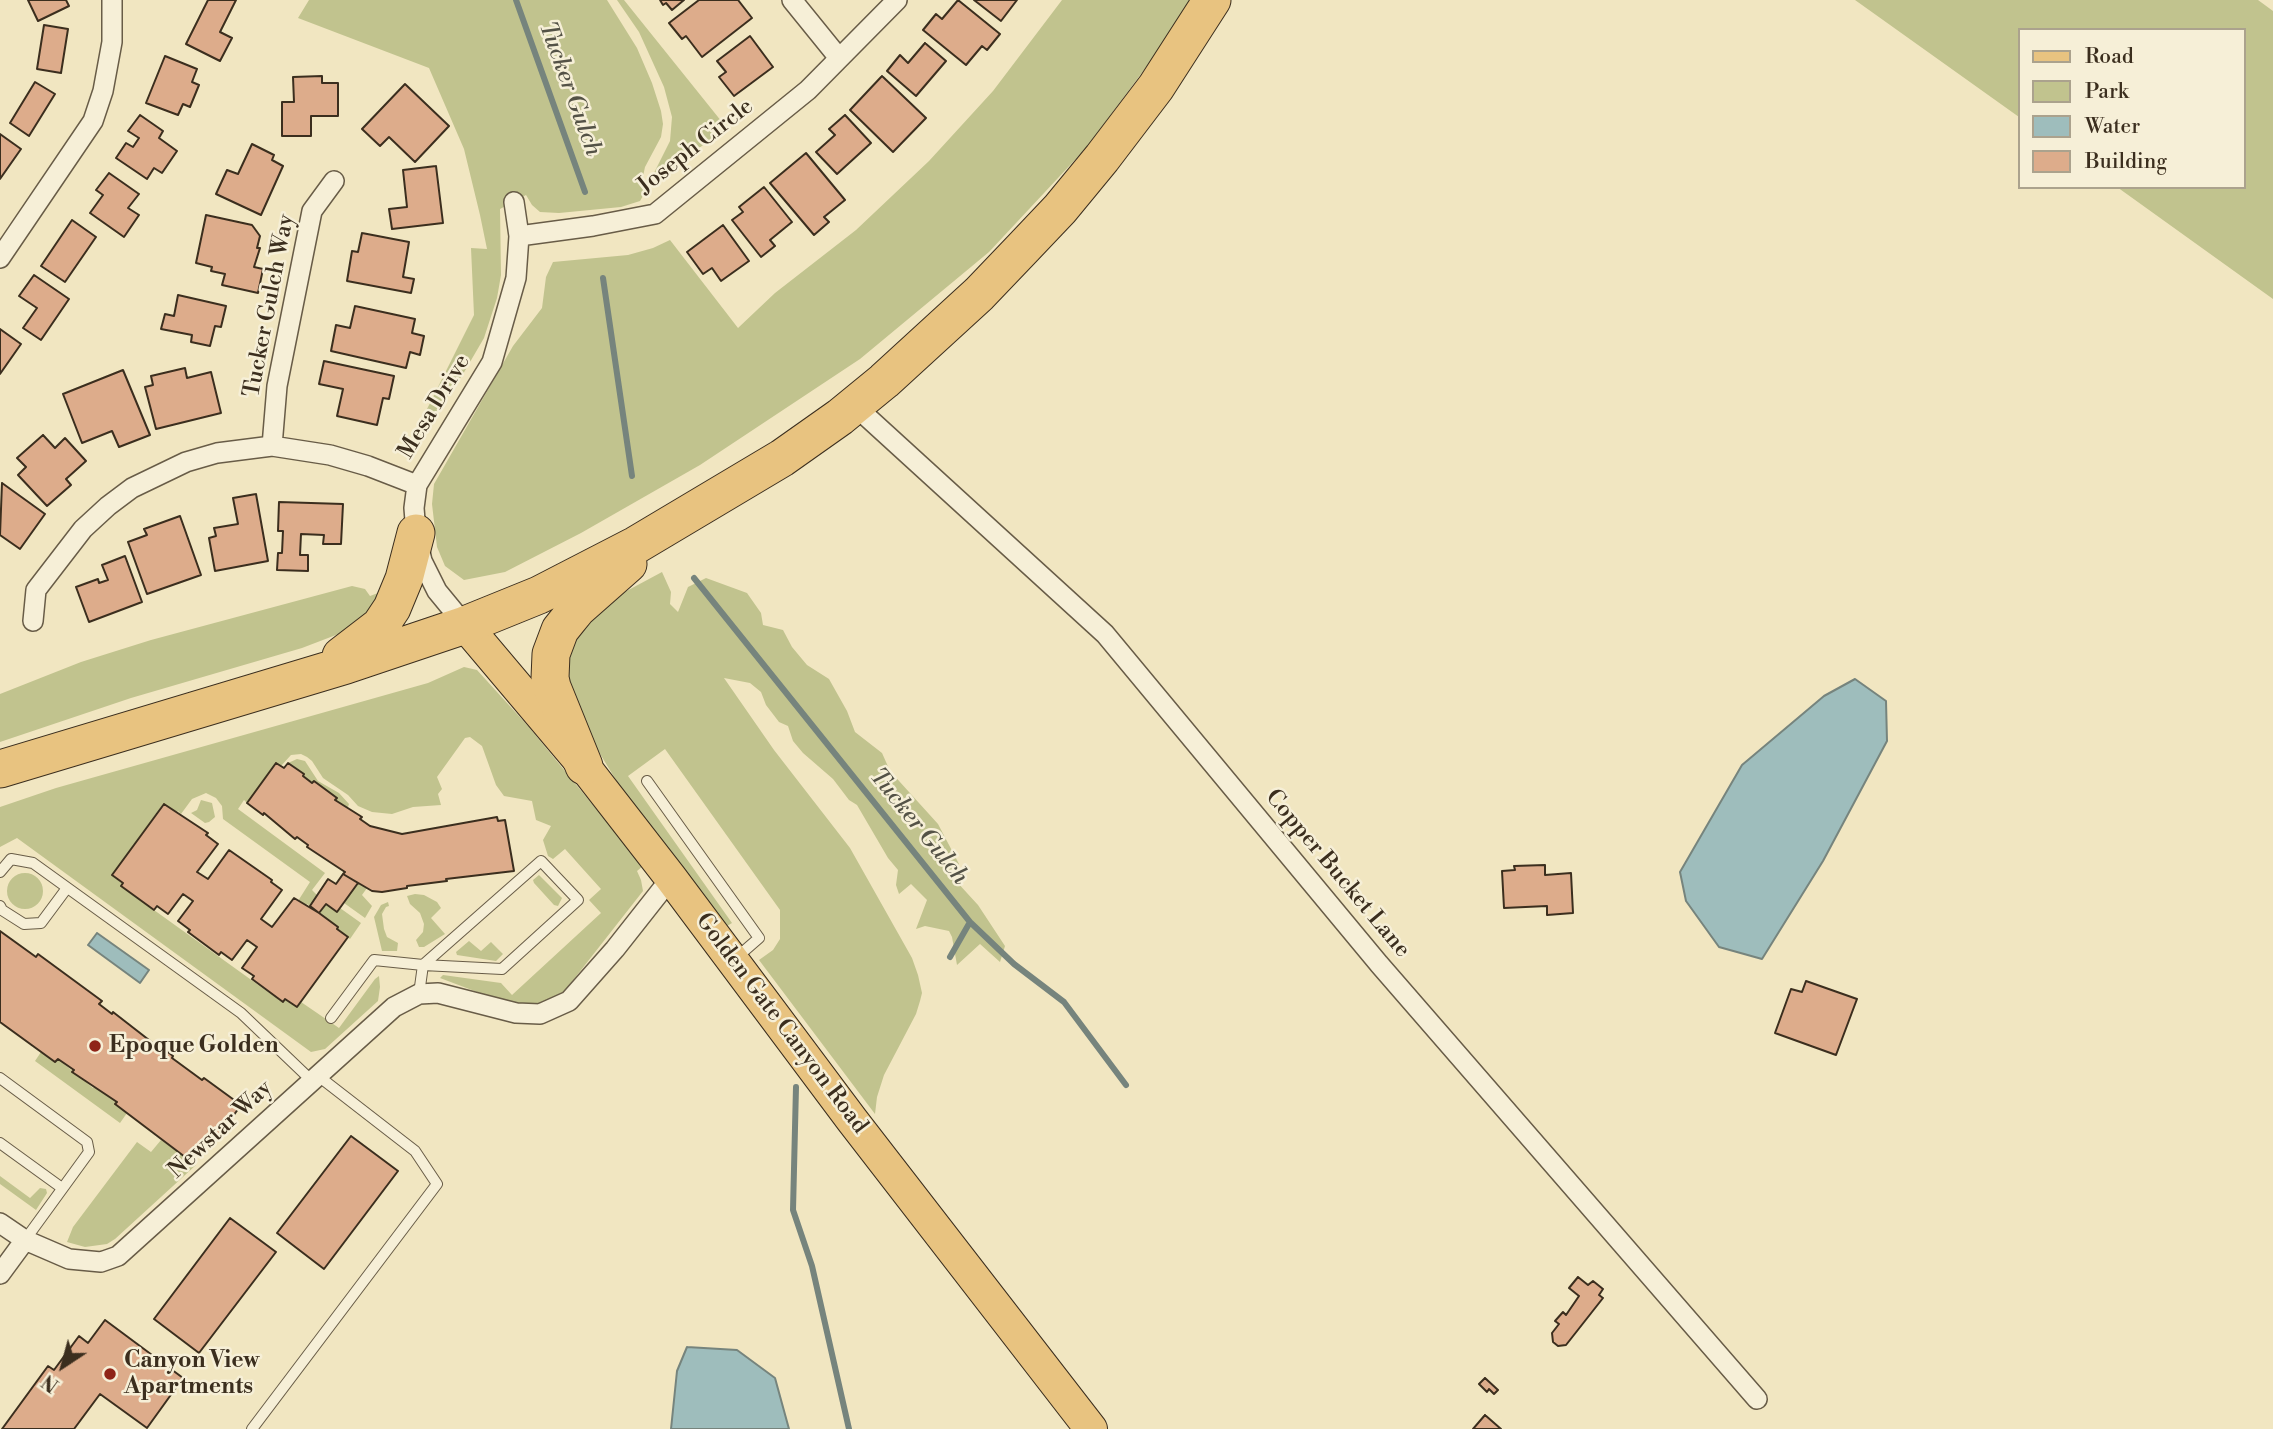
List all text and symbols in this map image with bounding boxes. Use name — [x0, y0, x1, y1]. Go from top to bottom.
water label: Tucker Gulch — [531, 18, 607, 160]
legend — [2018, 28, 2245, 189]
text: Road — [2085, 44, 2134, 70]
text: Park — [2085, 79, 2129, 105]
street label: Joseph Circle — [633, 93, 759, 201]
text: Water — [2085, 114, 2140, 140]
text: Building — [2085, 149, 2167, 175]
street label: Tucker Gulch Way — [239, 212, 301, 400]
street label: Mesa Drive — [393, 350, 477, 464]
water label: Tucker Gulch — [862, 763, 974, 891]
street label: Copper Bucket Lane — [1259, 784, 1415, 964]
street label: Golden Gate Canyon Road — [689, 908, 873, 1140]
place label: Epoque Golden — [109, 1032, 279, 1060]
marker: Epoque Golden — [87, 1038, 103, 1054]
street label: Newstar Way — [163, 1075, 279, 1185]
north arrow — [28, 1331, 98, 1401]
place label: Canyon View Apartments — [124, 1347, 259, 1401]
marker: Canyon View Apartments — [102, 1366, 118, 1382]
text: N — [38, 1369, 64, 1397]

